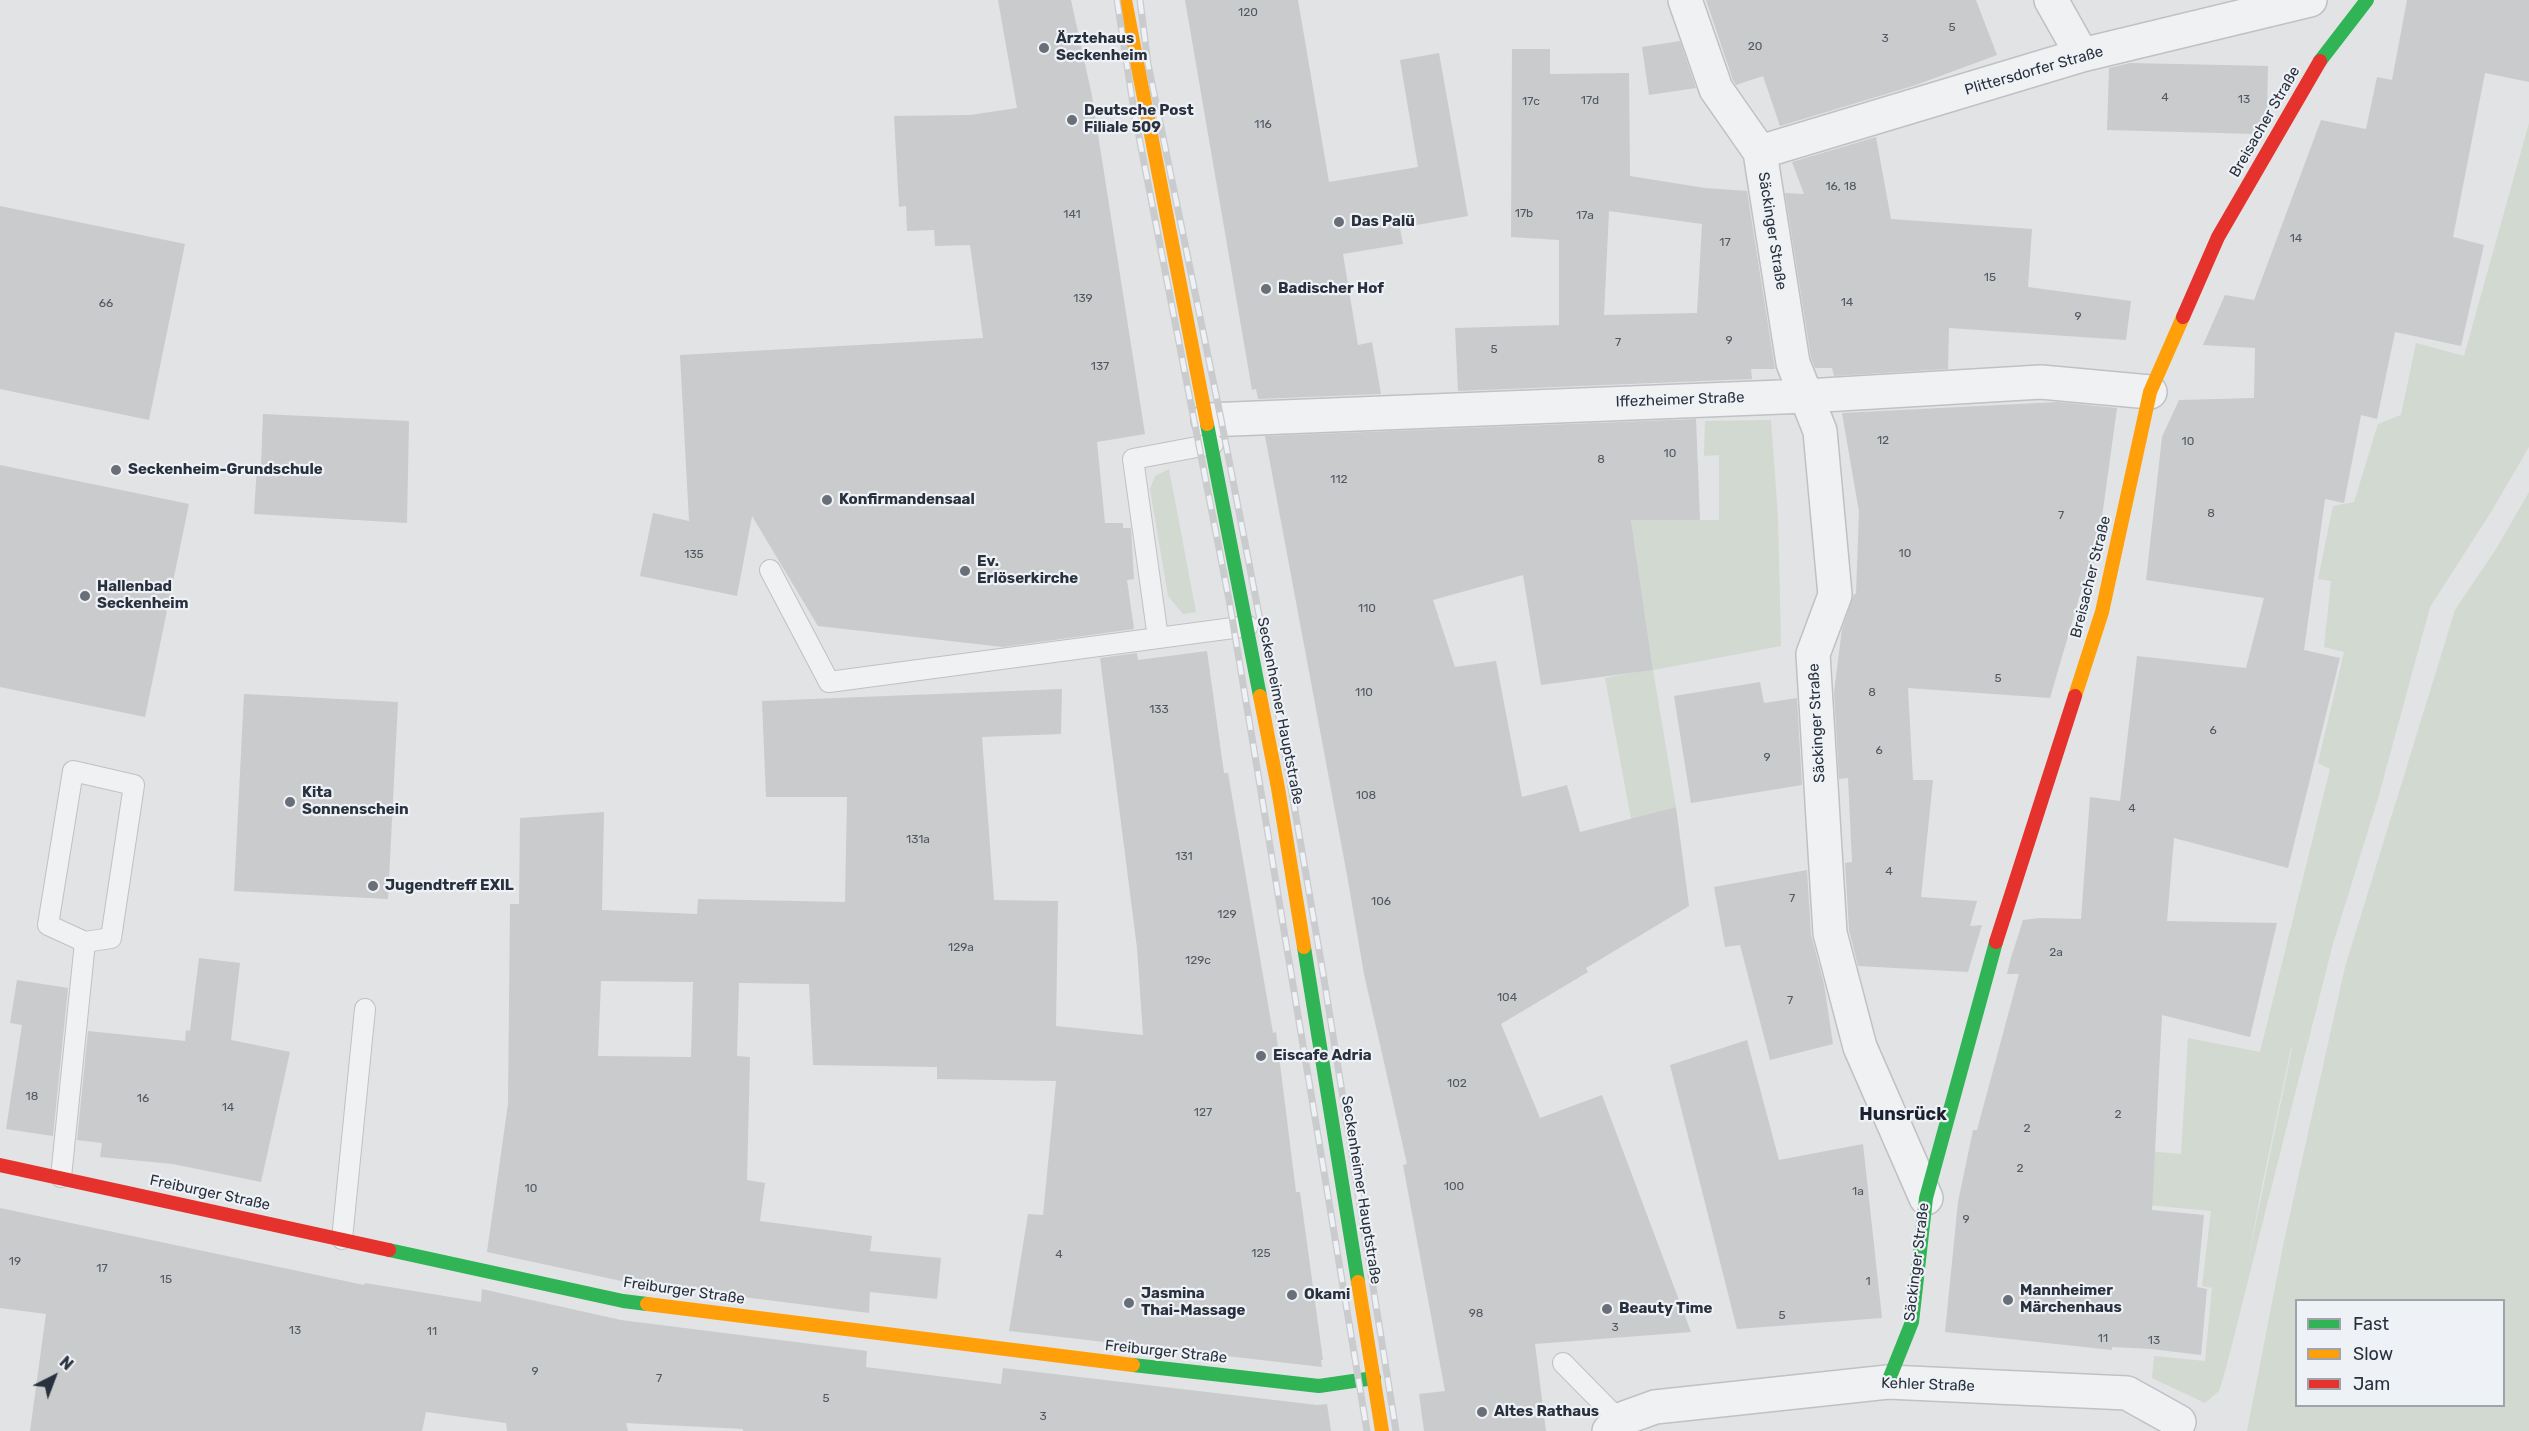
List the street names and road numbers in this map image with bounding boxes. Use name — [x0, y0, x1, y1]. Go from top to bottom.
street label: Plittersdorfer Straße — [1963, 43, 2105, 99]
street label: Breisacher Straße — [2226, 63, 2304, 181]
street label: Säckinger Straße — [1754, 171, 1790, 291]
street label: Iffezheimer Straße — [1615, 389, 1745, 411]
street label: Breisacher Straße — [2067, 514, 2115, 640]
street label: Seckenheimer Hauptstraße — [1253, 616, 1307, 806]
street label: Säckinger Straße — [1805, 663, 1829, 783]
street label: Seckenheimer Hauptstraße — [1337, 1095, 1385, 1285]
street label: Freiburger Straße — [148, 1171, 272, 1215]
street label: Säckinger Straße — [1901, 1202, 1933, 1322]
street label: Freiburger Straße — [622, 1274, 746, 1308]
street label: Freiburger Straße — [1104, 1337, 1228, 1367]
street label: Kehler Straße — [1881, 1374, 1975, 1396]

